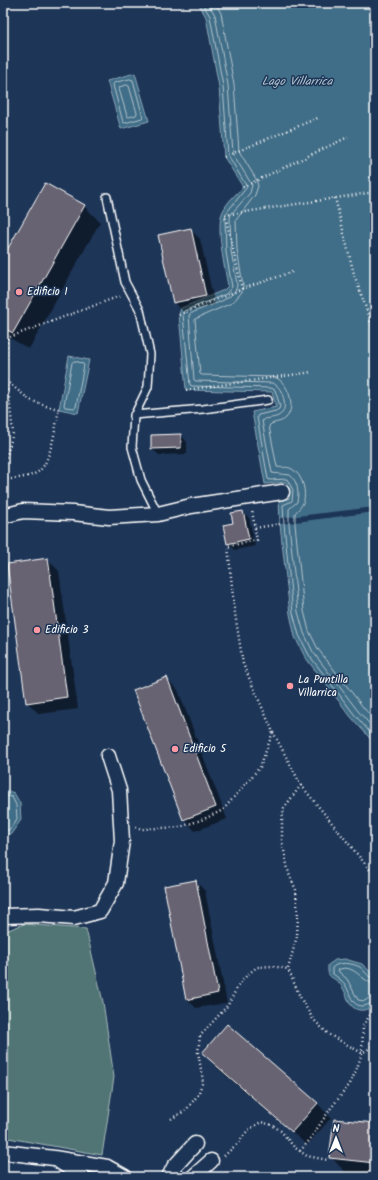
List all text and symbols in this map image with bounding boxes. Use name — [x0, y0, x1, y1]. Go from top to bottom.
water label: Lago Villarrica — [262, 72, 334, 91]
place label: Edificio 1 — [27, 283, 68, 301]
marker: Edificio 1 — [14, 287, 24, 297]
place label: Edificio 3 — [45, 621, 89, 639]
marker: Edificio 3 — [32, 625, 42, 635]
place label: La Puntilla Villarrica — [298, 671, 348, 702]
marker: La Puntilla Villarrica — [285, 681, 295, 691]
place label: Edificio 5 — [183, 740, 227, 758]
marker: Edificio 5 — [170, 744, 180, 754]
north arrow — [316, 1118, 356, 1158]
text: N — [333, 1120, 340, 1138]

